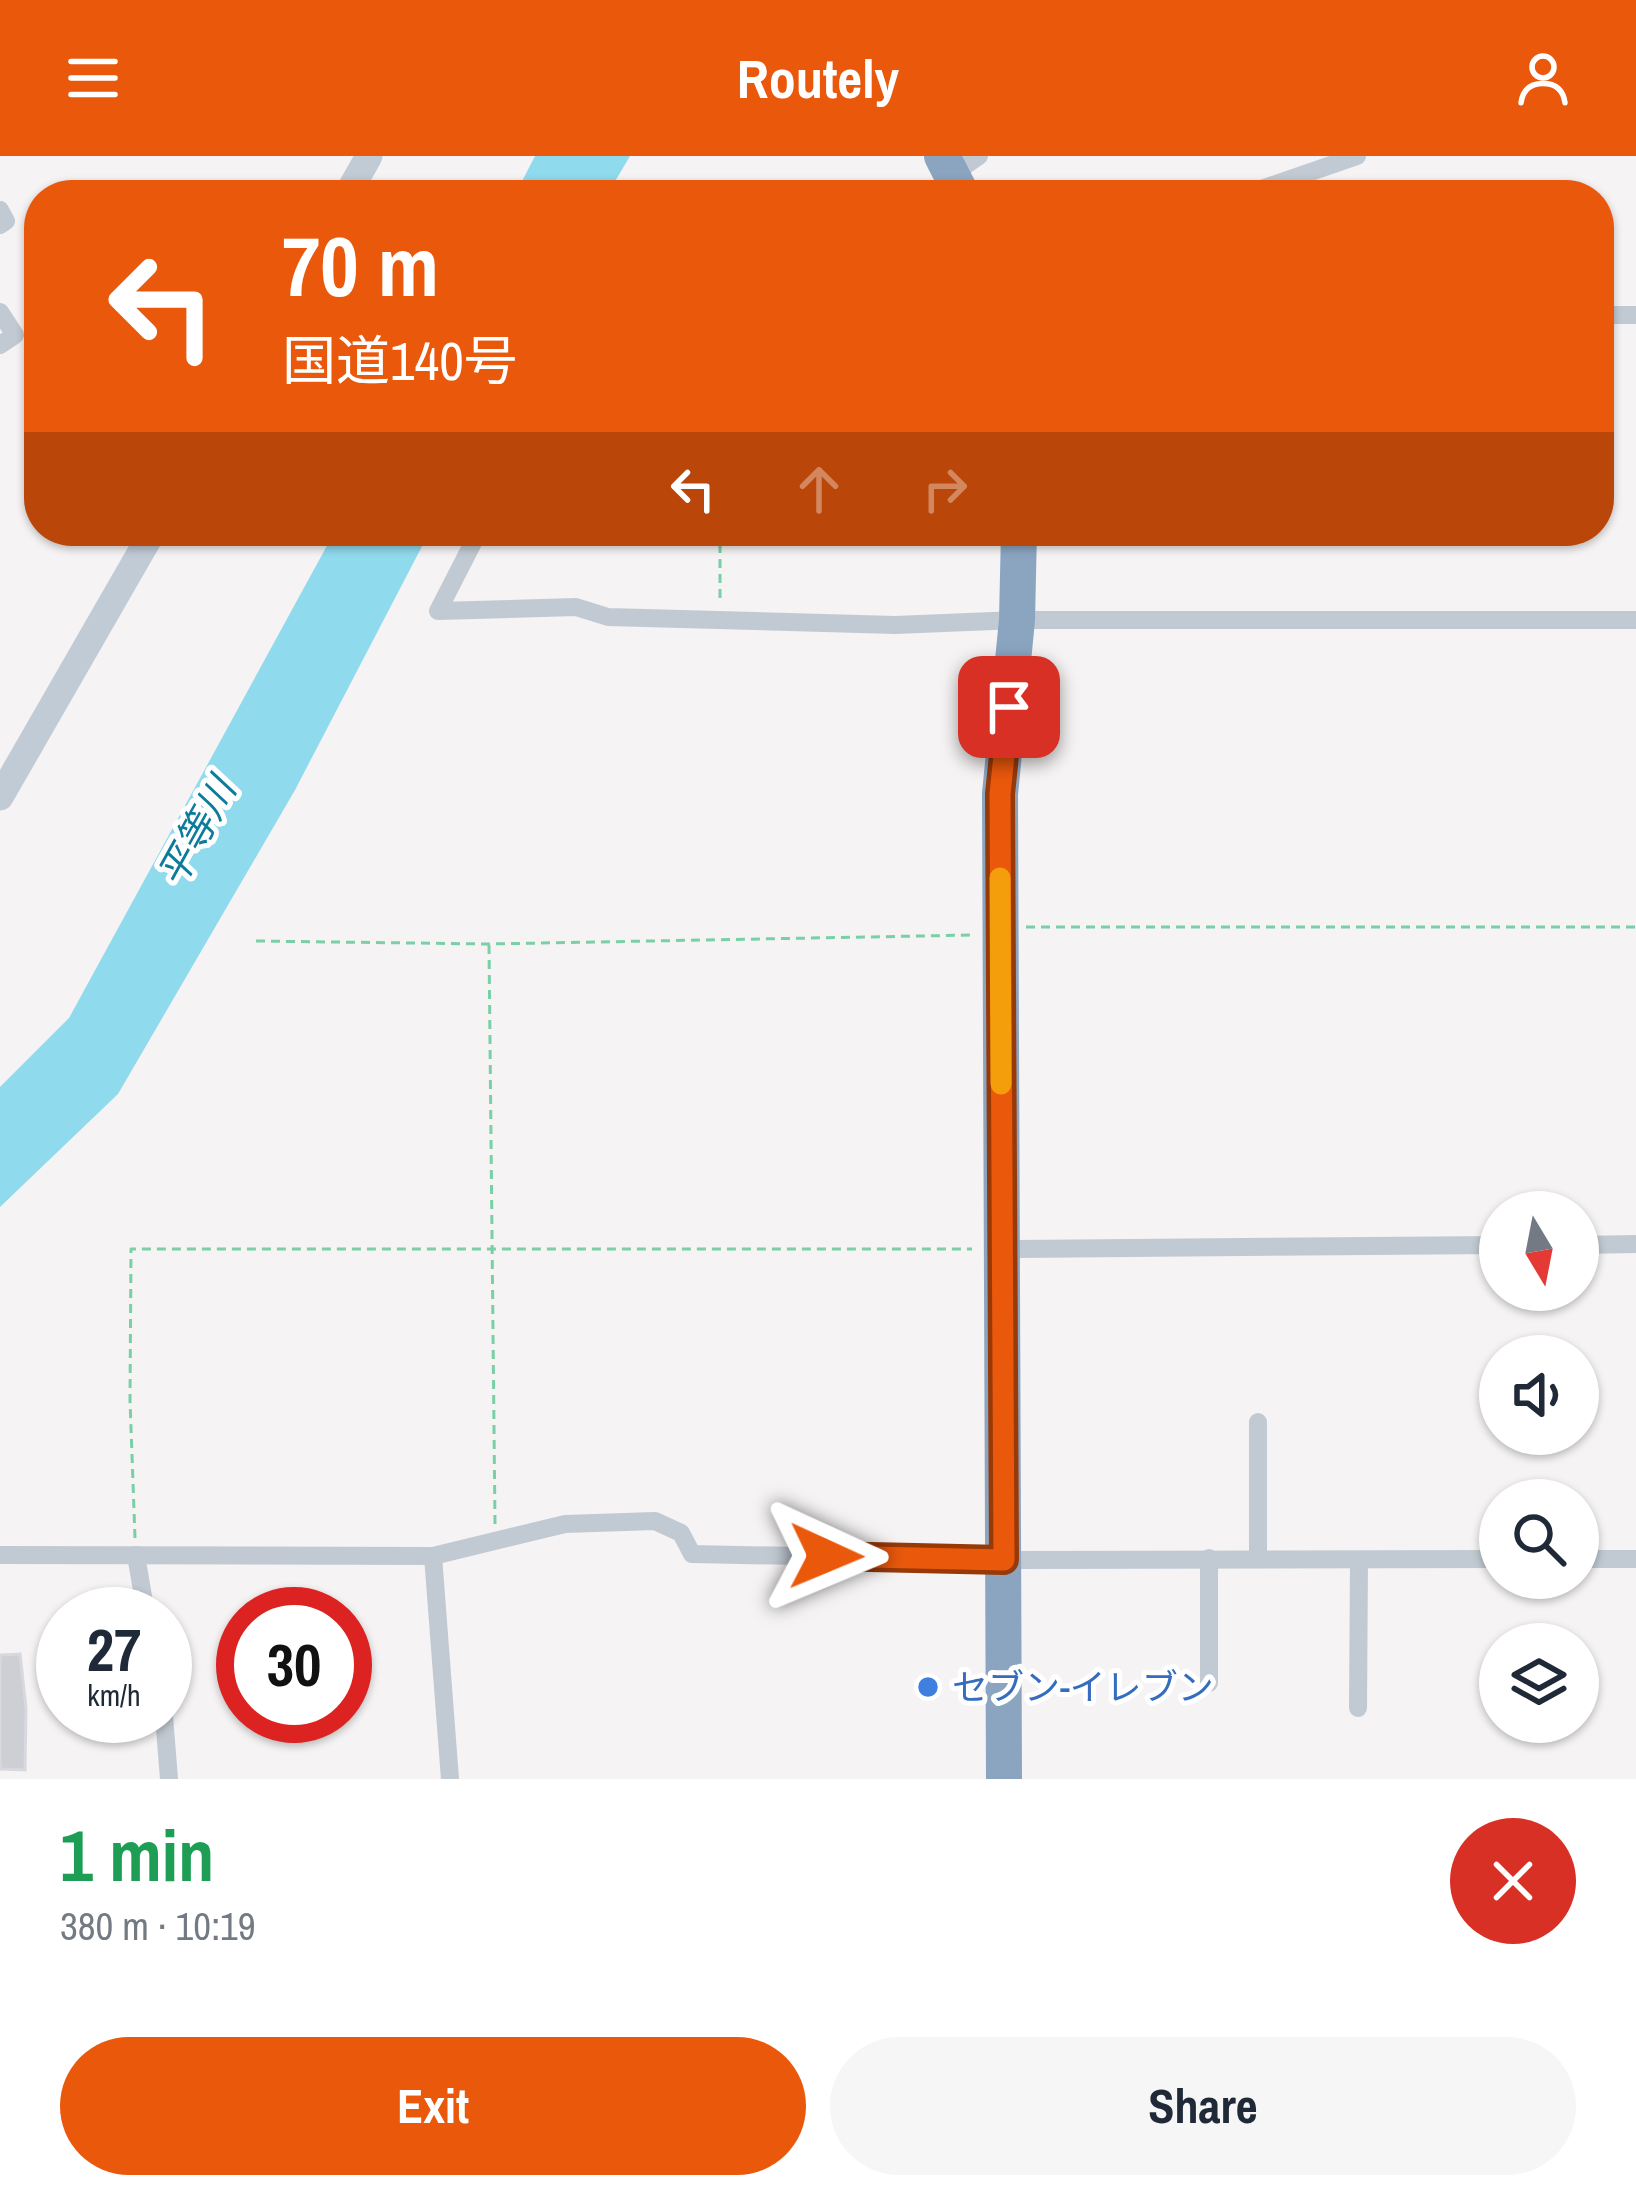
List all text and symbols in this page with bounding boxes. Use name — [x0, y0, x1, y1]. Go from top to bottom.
text: Routely — [737, 42, 899, 115]
icon: menu — [60, 45, 126, 111]
icon: person — [1510, 45, 1576, 111]
text: 70 m — [282, 209, 439, 322]
icon: left — [84, 228, 240, 384]
text: 国道140号 — [282, 324, 518, 397]
icon: left — [660, 456, 726, 522]
icon: ahead — [786, 456, 852, 522]
icon: right — [912, 456, 978, 522]
pin — [958, 656, 1060, 758]
icon: arrive — [976, 674, 1042, 740]
water label: 平等川 — [145, 765, 249, 896]
north arrow — [1479, 1191, 1599, 1311]
map controls — [1479, 1191, 1599, 1743]
button: sound — [1479, 1335, 1599, 1455]
button: search — [1479, 1479, 1599, 1599]
position arrow — [763, 1493, 889, 1619]
speed limit sign: 30 — [216, 1587, 372, 1743]
text: 27 — [87, 1609, 141, 1690]
button: layers — [1479, 1623, 1599, 1743]
place label: セブン-イレブン — [952, 1663, 1214, 1711]
marker: セブン-イレブン — [915, 1674, 941, 1700]
text: km/h — [87, 1675, 141, 1715]
text: 1 min — [60, 1806, 214, 1903]
button: close — [1450, 1818, 1576, 1944]
text: 380 m · 10:19 — [60, 1900, 256, 1952]
button: Exit — [60, 2037, 806, 2175]
button: Share — [830, 2037, 1576, 2175]

